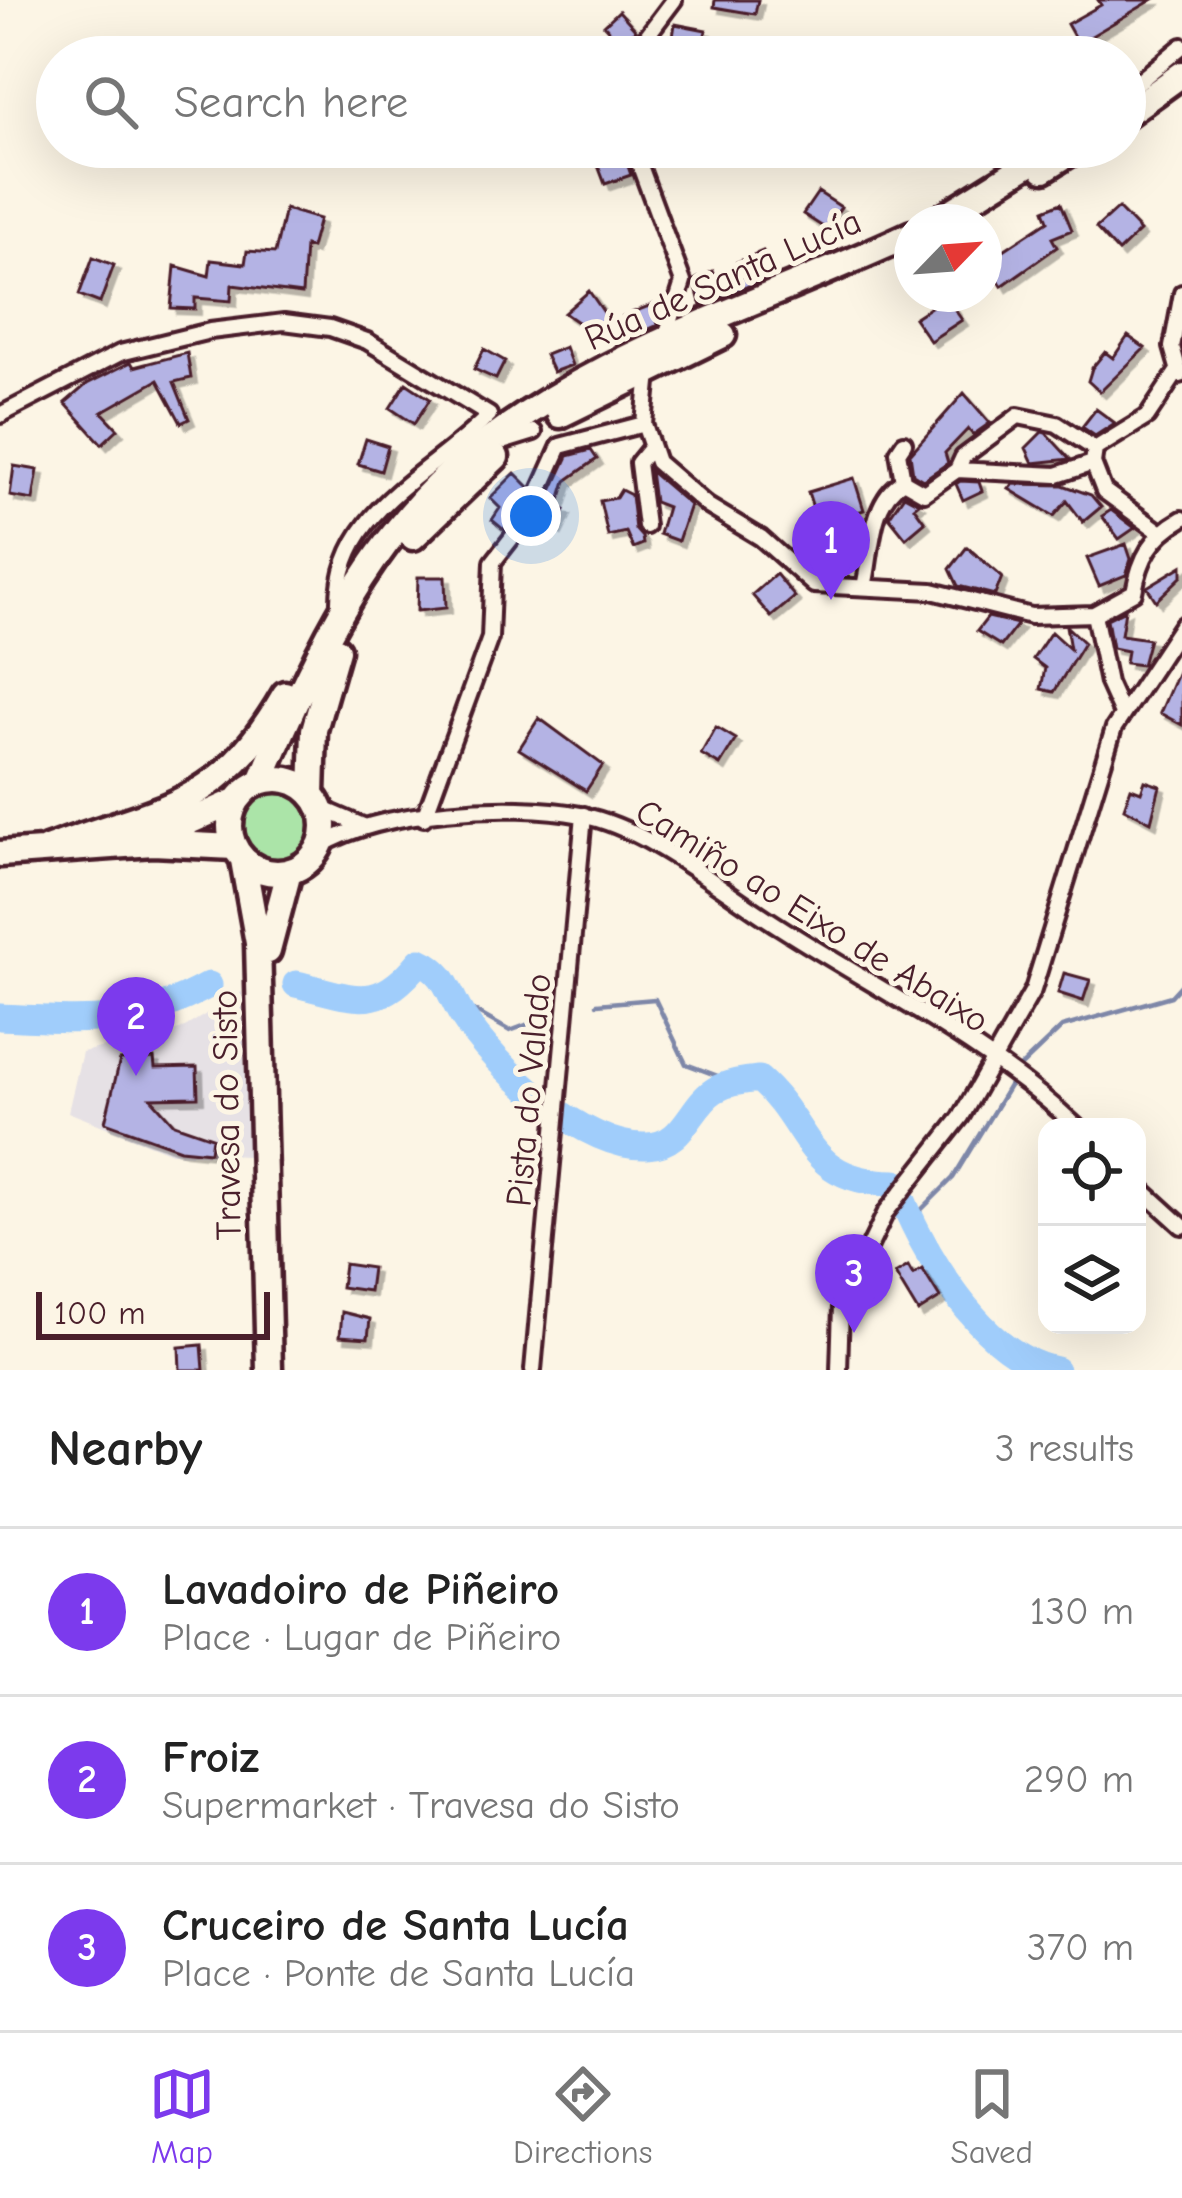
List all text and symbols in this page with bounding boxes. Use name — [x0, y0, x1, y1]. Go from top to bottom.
search box — [36, 36, 1146, 168]
icon: search — [78, 69, 144, 135]
text: Search here — [174, 76, 408, 128]
street label: Rúa de Santa Lucía — [579, 201, 867, 359]
north arrow — [894, 204, 1002, 312]
your location — [501, 486, 561, 546]
pin: 1 — [792, 501, 870, 600]
street label: Camiño ao Eixo de Abaixo — [628, 791, 996, 1041]
street label: Pista do Valado — [498, 972, 560, 1208]
pin: 2 — [97, 977, 175, 1076]
street label: Travesa do Sisto — [204, 990, 250, 1240]
map controls — [1038, 1118, 1146, 1334]
button: locate — [1038, 1118, 1146, 1226]
button: layers — [1038, 1226, 1146, 1334]
pin: 3 — [815, 1234, 893, 1333]
scale bar — [36, 1286, 270, 1339]
text: 100 m — [54, 1294, 146, 1332]
text: Nearby — [48, 1419, 202, 1478]
text: 3 results — [995, 1426, 1134, 1471]
text: Lavadoiro de Piñeiro — [162, 1563, 559, 1615]
text: 1 — [79, 1589, 95, 1634]
text: 130 m — [1030, 1589, 1134, 1634]
text: Place · Lugar de Piñeiro — [162, 1615, 561, 1660]
text: Froiz — [162, 1731, 259, 1783]
text: 2 — [77, 1757, 97, 1802]
text: 290 m — [1024, 1757, 1134, 1802]
text: Supermarket · Travesa do Sisto — [162, 1783, 680, 1828]
text: Cruceiro de Santa Lucía — [162, 1899, 629, 1951]
text: 3 — [77, 1925, 97, 1970]
text: 370 m — [1027, 1925, 1134, 1970]
text: Place · Ponte de Santa Lucía — [162, 1951, 635, 1996]
tab: Map — [149, 2061, 215, 2171]
tab: Directions — [513, 2061, 653, 2171]
tab: Saved — [951, 2061, 1033, 2171]

